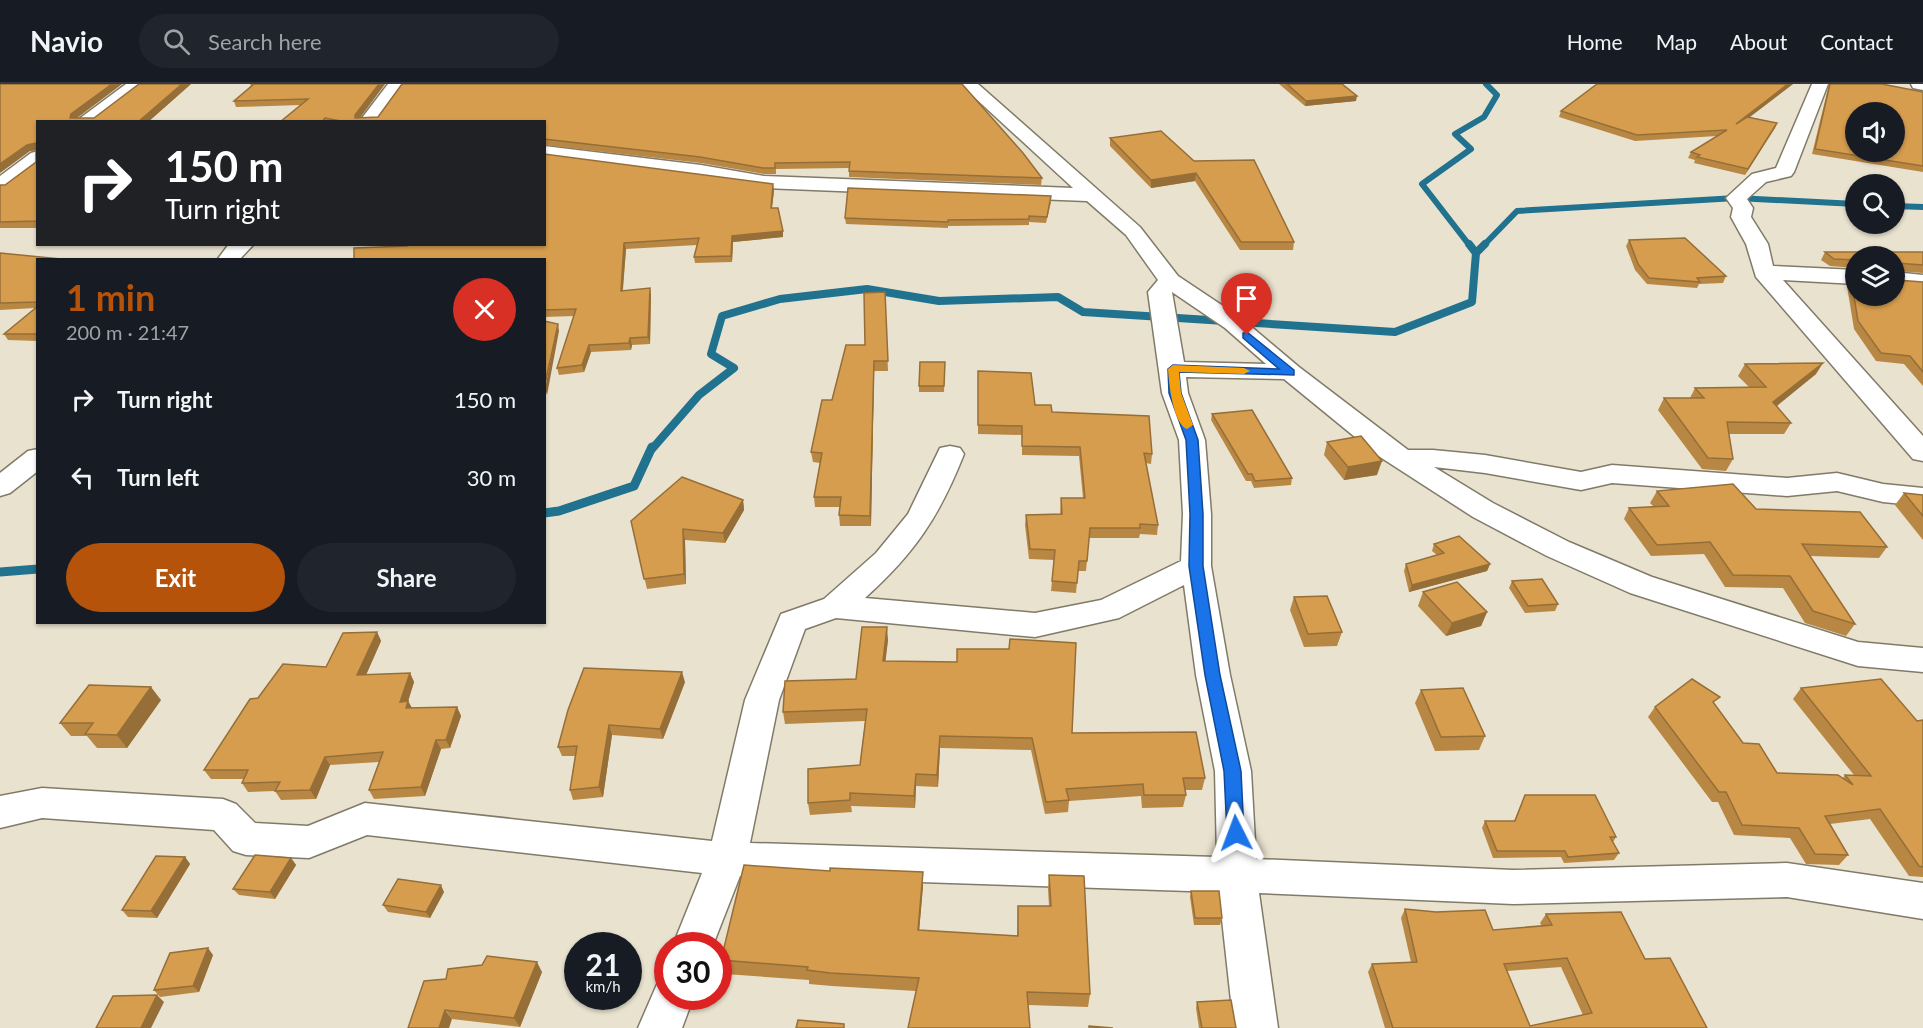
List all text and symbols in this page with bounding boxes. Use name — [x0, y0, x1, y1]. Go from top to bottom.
search box — [139, 14, 559, 68]
text: Navio — [30, 24, 103, 58]
icon: search — [160, 25, 193, 58]
text: Search here — [208, 28, 322, 55]
text: Home — [1567, 29, 1623, 54]
text: Map — [1656, 29, 1697, 54]
text: About — [1730, 29, 1787, 54]
text: Contact — [1820, 29, 1893, 54]
map controls — [1845, 102, 1905, 306]
button: sound — [1845, 102, 1905, 162]
text: 150 m — [165, 141, 283, 191]
icon: right — [66, 144, 144, 222]
button: search — [1845, 174, 1905, 234]
text: Turn right — [165, 192, 280, 225]
button: layers — [1845, 246, 1905, 306]
pin — [1221, 273, 1272, 335]
text: 1 min — [66, 275, 155, 319]
button: close — [453, 278, 516, 341]
icon: arrive — [1230, 282, 1263, 315]
text: 200 m · 21:47 — [66, 320, 189, 344]
icon: right — [66, 383, 99, 416]
text: Turn right — [117, 386, 212, 413]
text: 150 m — [454, 386, 516, 413]
icon: left — [66, 461, 99, 494]
text: Turn left — [117, 464, 199, 491]
text: 30 m — [467, 464, 516, 491]
button: Exit — [66, 543, 285, 612]
button: Share — [297, 543, 516, 612]
position arrow — [1204, 801, 1268, 865]
speed limit sign: 30 — [654, 932, 732, 1010]
text: 21 — [586, 946, 620, 982]
text: km/h — [585, 977, 621, 995]

